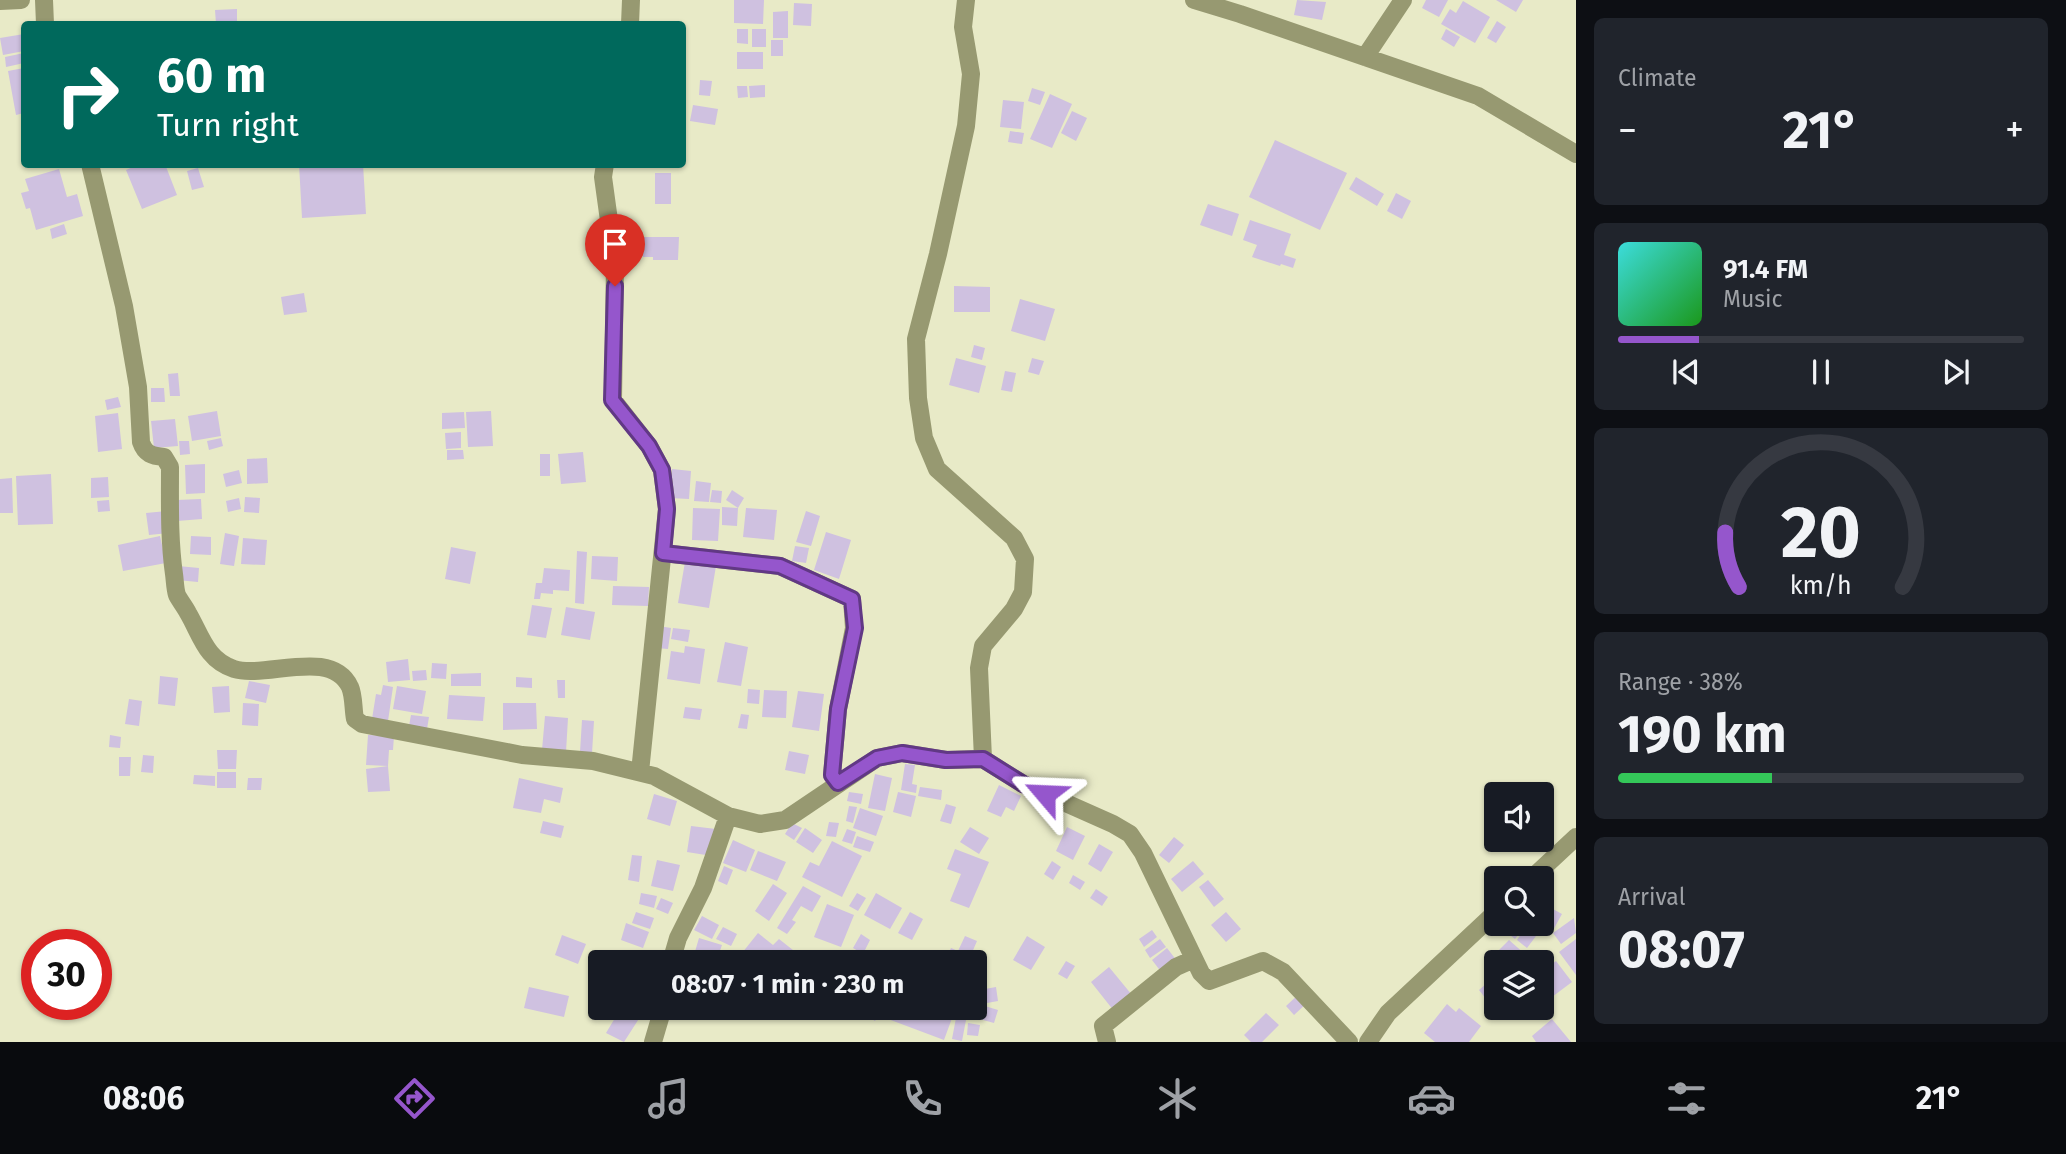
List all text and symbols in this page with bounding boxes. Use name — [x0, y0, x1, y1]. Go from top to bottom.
text: 60 m — [157, 46, 266, 105]
icon: right — [42, 49, 133, 140]
text: Climate — [1618, 64, 1697, 92]
text: 21° — [1783, 99, 1860, 162]
text: Turn right — [157, 106, 299, 144]
text: − — [1618, 107, 1637, 153]
text: + — [2005, 107, 2024, 153]
pin — [585, 214, 645, 286]
icon: arrive — [596, 225, 634, 263]
text: 91.4 FM — [1723, 254, 1808, 285]
text: Music — [1723, 285, 1783, 313]
icon: previous — [1667, 353, 1705, 391]
icon: pause — [1802, 353, 1840, 391]
icon: next — [1937, 353, 1975, 391]
text: 20 — [1781, 489, 1861, 576]
text: km/h — [1790, 571, 1852, 601]
text: Range · 38% — [1618, 668, 1743, 696]
text: 190 km — [1618, 703, 1787, 766]
position arrow — [1008, 757, 1082, 831]
map controls — [1484, 782, 1554, 1020]
button: sound — [1484, 782, 1554, 852]
button: search — [1484, 866, 1554, 936]
text: Arrival — [1618, 883, 1685, 911]
text: 08:07 — [1618, 918, 1745, 981]
speed limit sign: 30 — [21, 929, 112, 1020]
button: layers — [1484, 950, 1554, 1020]
text: 08:07 · 1 min · 230 m — [671, 969, 904, 1000]
icon: directions — [390, 1074, 439, 1123]
icon: music — [644, 1074, 693, 1123]
icon: phone — [898, 1074, 947, 1123]
icon: climate — [1153, 1074, 1202, 1123]
icon: car — [1407, 1074, 1456, 1123]
icon: filters — [1662, 1074, 1711, 1123]
text: 08:06 — [103, 1079, 184, 1117]
text: 21° — [1916, 1079, 1963, 1117]

